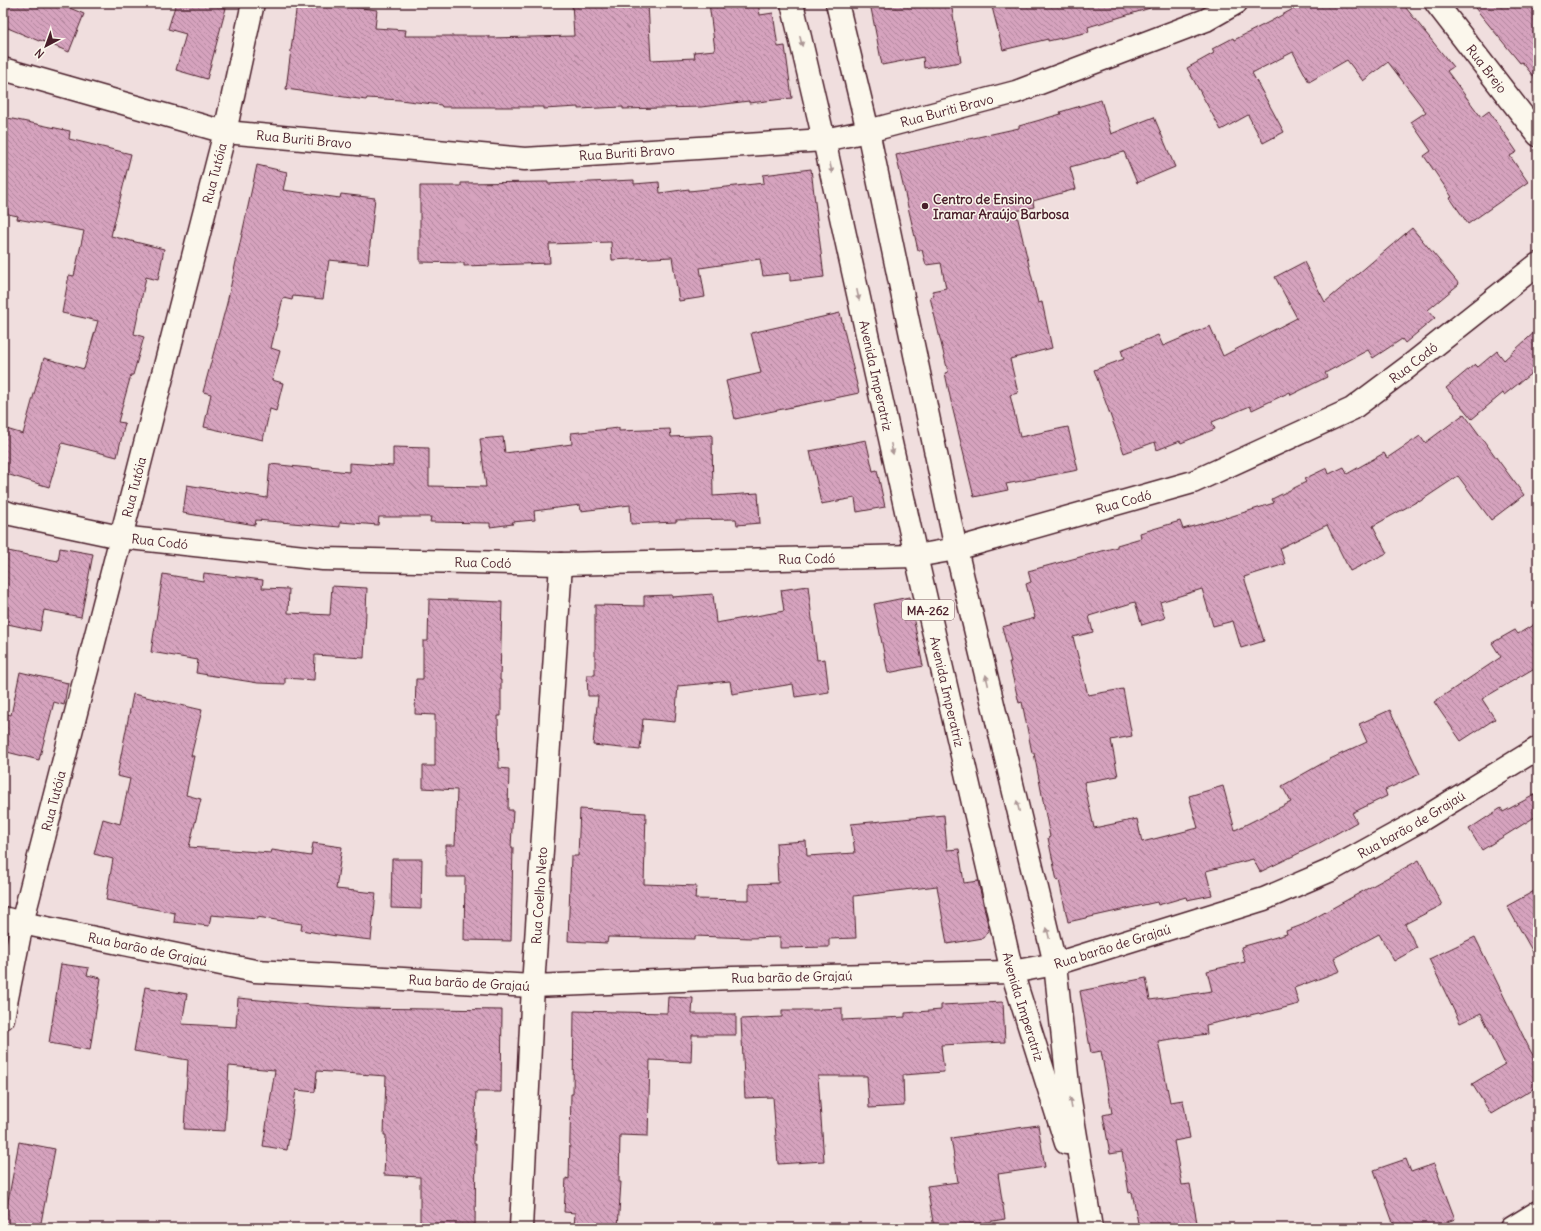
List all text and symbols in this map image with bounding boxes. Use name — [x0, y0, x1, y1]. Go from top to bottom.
north arrow — [26, 26, 66, 66]
one-way arrow — [799, 35, 805, 47]
street label: Rua Brejo — [1463, 41, 1511, 96]
text: N — [32, 46, 47, 61]
street label: Rua Buriti Bravo — [898, 90, 995, 131]
street label: Rua Buriti Bravo — [255, 126, 352, 152]
street label: Rua Tutóia — [199, 141, 230, 205]
street label: Rua Buriti Bravo — [578, 141, 675, 164]
one-way arrow — [828, 161, 834, 174]
place label: Centro de Ensino Iramar Araújo Barbosa — [933, 191, 1070, 223]
marker: Centro de Ensino Iramar Araújo Barbosa — [920, 201, 930, 211]
one-way arrow — [856, 288, 862, 301]
street label: Avenida Imperatriz — [856, 319, 897, 433]
street label: Rua Codó — [1386, 338, 1441, 387]
one-way arrow — [890, 443, 896, 455]
street label: Rua Tutóia — [118, 455, 150, 519]
street label: Rua Codó — [1094, 486, 1153, 518]
street label: Rua Codó — [131, 530, 189, 553]
street label: Rua Codó — [778, 549, 835, 568]
street label: Rua Codó — [454, 553, 512, 571]
road number: MA-262 — [902, 600, 954, 620]
street label: Avenida Imperatriz — [926, 635, 968, 749]
one-way arrow — [984, 674, 990, 686]
street label: Rua Tutóia — [37, 769, 69, 833]
street label: Rua barão de Grajaú — [1354, 786, 1468, 862]
one-way arrow — [1014, 800, 1020, 813]
street label: Rua Coelho Neto — [527, 846, 551, 945]
street label: Rua barão de Grajaú — [1052, 920, 1173, 972]
one-way arrow — [1044, 927, 1050, 939]
street label: Rua barão de Grajaú — [87, 928, 209, 970]
street label: Avenida Imperatriz — [999, 950, 1048, 1063]
street label: Rua barão de Grajaú — [731, 967, 853, 987]
street label: Rua barão de Grajaú — [408, 971, 531, 994]
one-way arrow — [1067, 1097, 1073, 1109]

